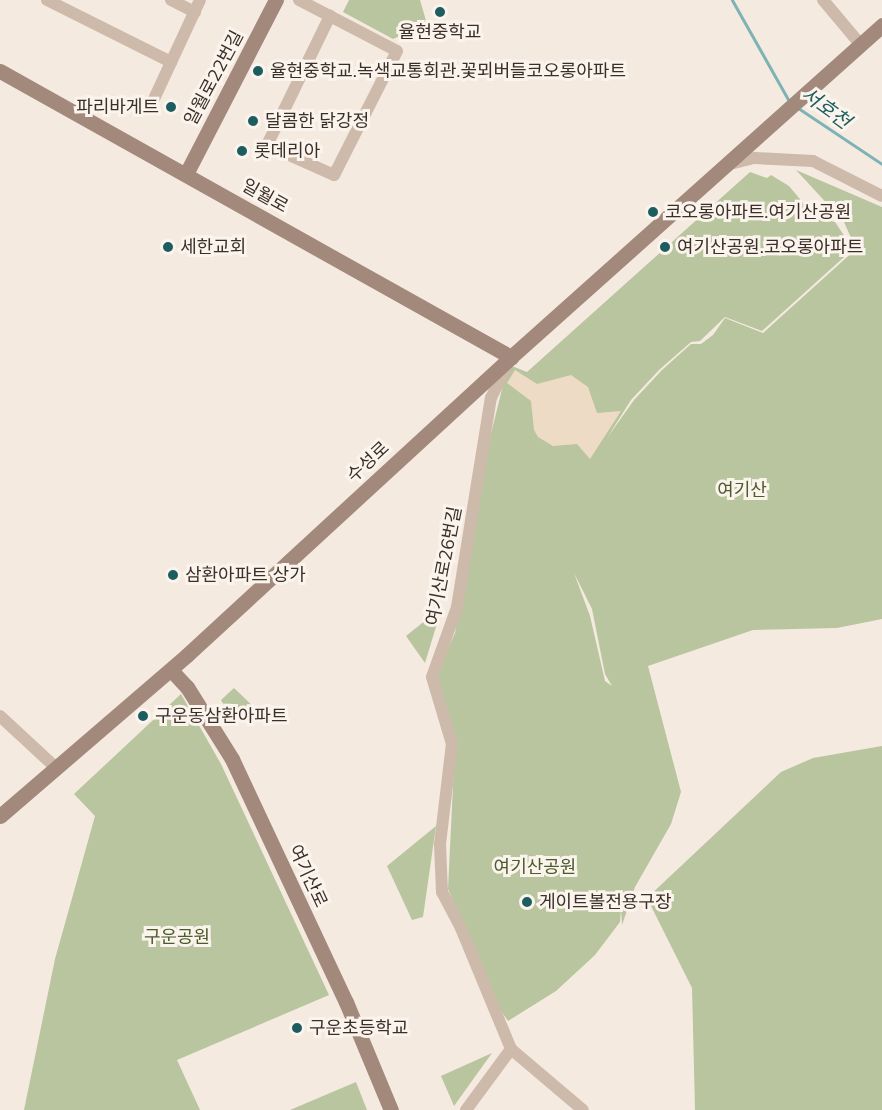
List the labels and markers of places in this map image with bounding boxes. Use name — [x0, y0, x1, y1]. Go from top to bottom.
marker: 율현중학교 — [433, 5, 447, 19]
place label: 율현중학교 — [399, 21, 481, 43]
place label: 율현중학교.녹색교통회관.꽃뫼버들코오롱아파트 — [270, 60, 626, 82]
marker: 율현중학교.녹색교통회관.꽃뫼버들코오롱아파트 — [251, 64, 265, 78]
place label: 파리바게트 — [76, 96, 159, 118]
marker: 파리바게트 — [164, 100, 178, 114]
place label: 달콤한 닭강정 — [265, 110, 369, 132]
marker: 달콤한 닭강정 — [246, 114, 260, 128]
place label: 롯데리아 — [254, 140, 320, 162]
marker: 롯데리아 — [235, 144, 249, 158]
place label: 코오롱아파트.여기산공원 — [665, 201, 851, 223]
marker: 코오롱아파트.여기산공원 — [646, 205, 660, 219]
place label: 세한교회 — [180, 236, 246, 258]
place label: 여기산공원.코오롱아파트 — [677, 236, 863, 258]
marker: 세한교회 — [161, 240, 175, 254]
marker: 여기산공원.코오롱아파트 — [658, 240, 672, 254]
place label: 삼환아파트 상가 — [185, 564, 306, 586]
marker: 삼환아파트 상가 — [166, 568, 180, 582]
place label: 구운동삼환아파트 — [155, 705, 287, 727]
marker: 구운동삼환아파트 — [136, 709, 150, 723]
place label: 게이트볼전용구장 — [539, 891, 671, 913]
marker: 게이트볼전용구장 — [520, 895, 534, 909]
place label: 구운초등학교 — [309, 1017, 408, 1039]
marker: 구운초등학교 — [290, 1021, 304, 1035]

